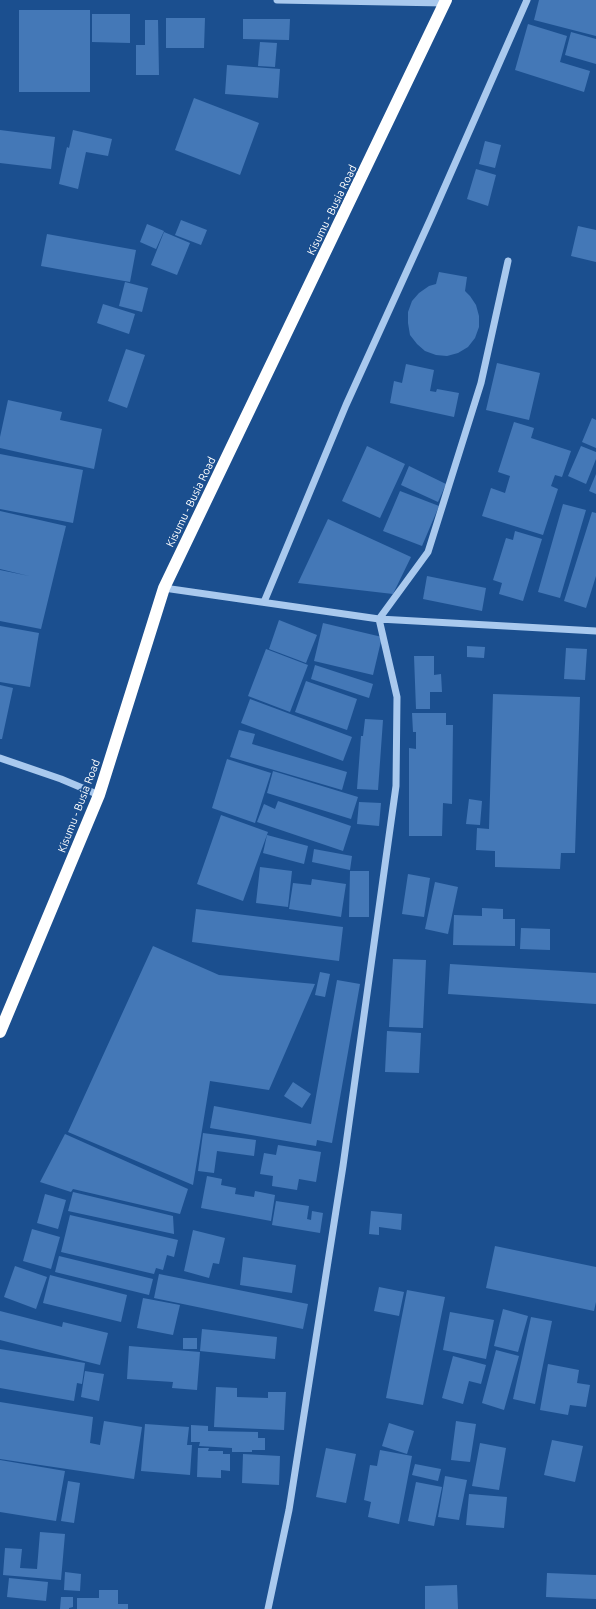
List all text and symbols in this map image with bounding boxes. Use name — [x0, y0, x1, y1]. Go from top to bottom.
street label: Kisumu - Busia Road — [304, 163, 360, 257]
street label: Kisumu - Busia Road — [163, 455, 219, 549]
street label: Kisumu - Busia Road — [55, 757, 103, 855]

